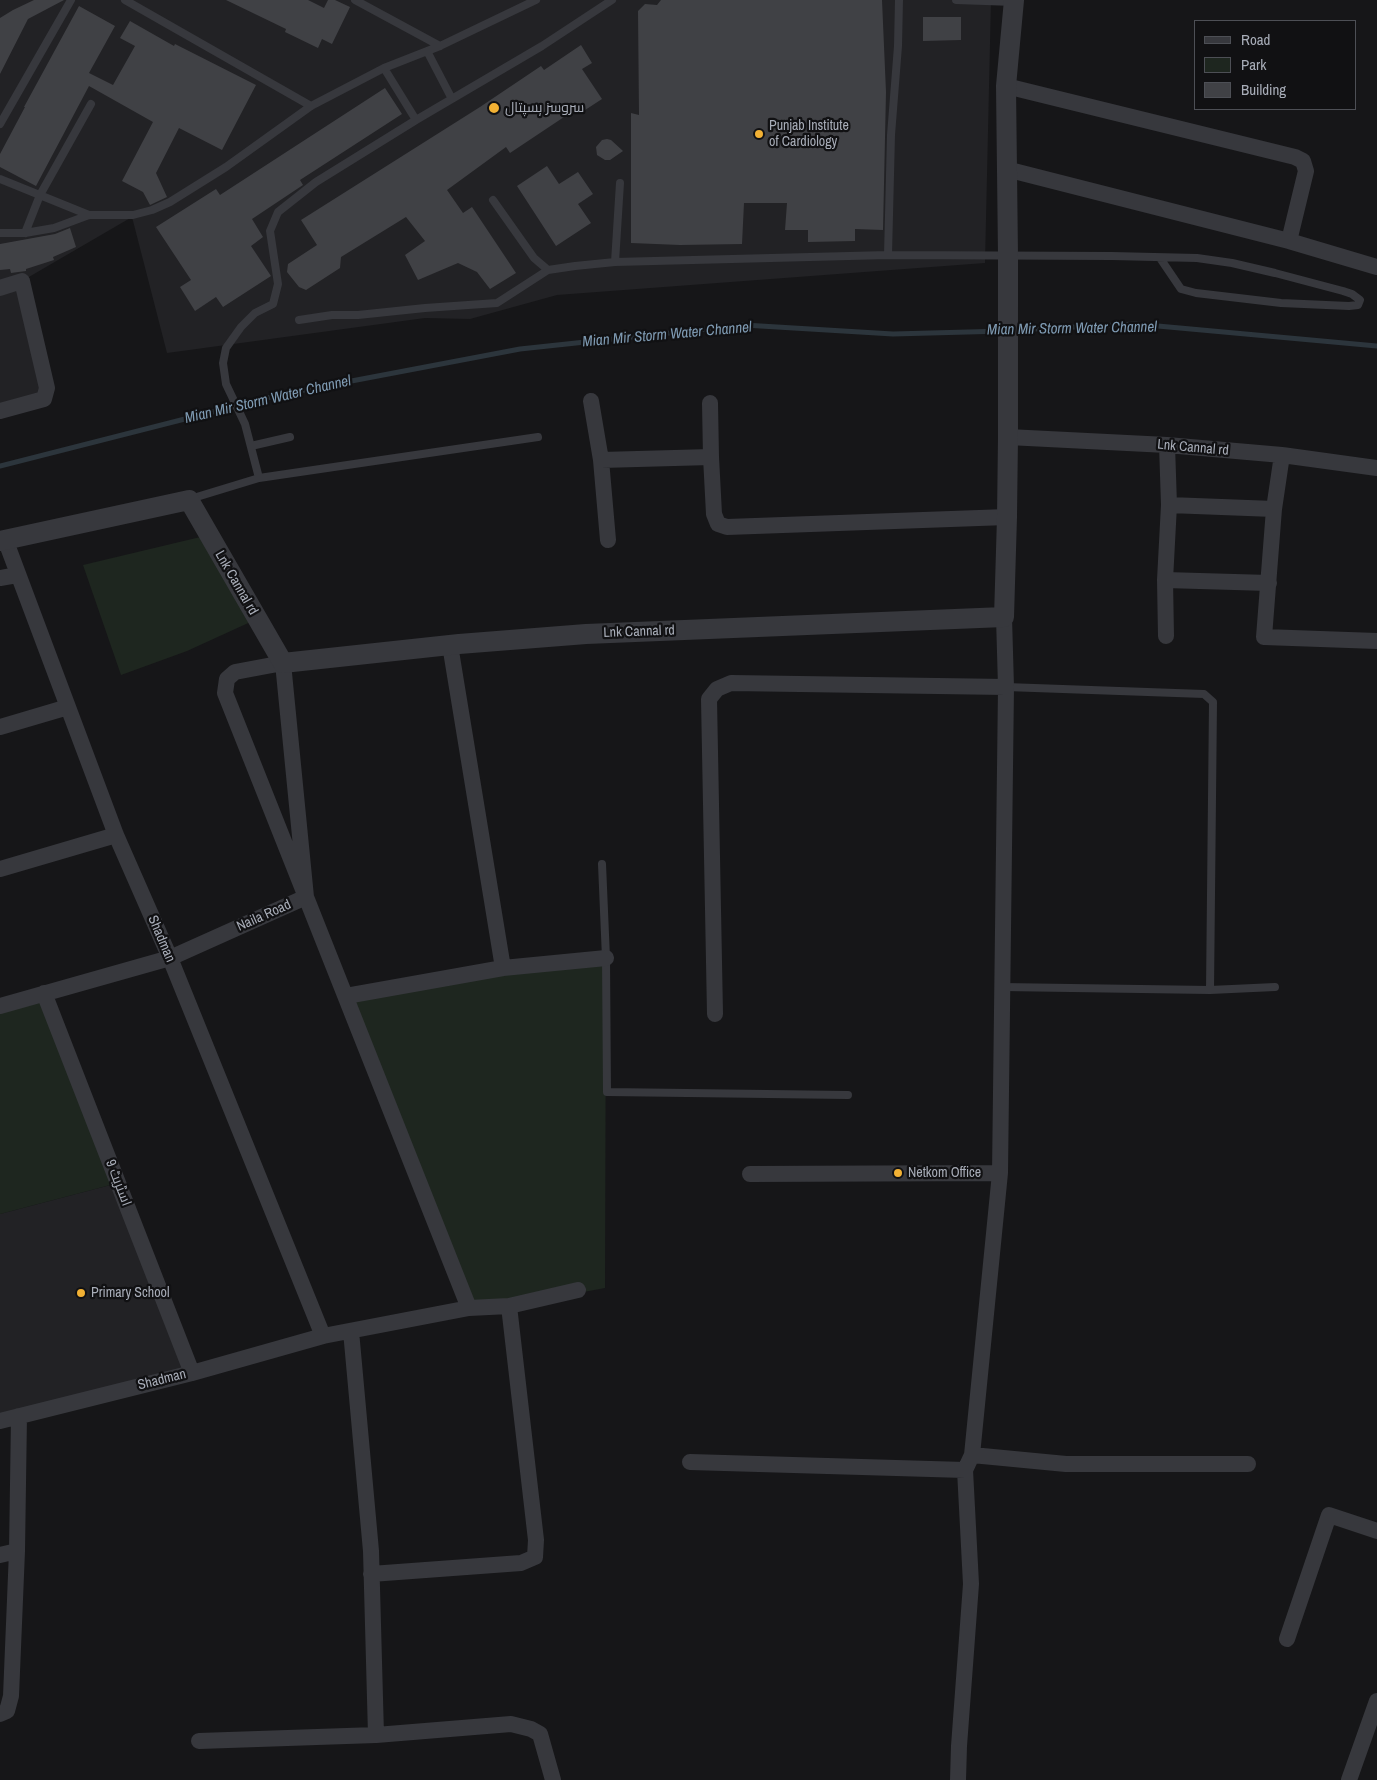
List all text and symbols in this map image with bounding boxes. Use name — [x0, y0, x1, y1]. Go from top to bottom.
legend — [1194, 20, 1357, 110]
text: Road — [1241, 29, 1270, 50]
text: Park — [1241, 54, 1266, 75]
text: Building — [1241, 79, 1286, 100]
place label: سروسز ہسپتال — [505, 100, 584, 116]
marker: سروسز ہسپتال — [487, 101, 501, 115]
place label: Punjab Institute of Cardiology — [769, 118, 849, 150]
marker: Punjab Institute of Cardiology — [753, 128, 765, 140]
water label: Mian Mir Storm Water Channel — [582, 319, 752, 351]
water label: Mian Mir Storm Water Channel — [987, 319, 1157, 339]
water label: Mian Mir Storm Water Channel — [183, 372, 353, 428]
street label: Lnk Cannal rd — [1157, 437, 1229, 459]
street label: Lnk Cannal rd — [211, 548, 261, 618]
street label: Lnk Cannal rd — [603, 622, 675, 642]
street label: Naila Road — [234, 897, 294, 935]
street label: Shadman — [144, 913, 178, 965]
street label: اسٹریٹ 9 — [101, 1157, 135, 1209]
place label: Netkom Office — [908, 1165, 981, 1181]
marker: Netkom Office — [892, 1167, 904, 1179]
place label: Primary School — [91, 1285, 169, 1301]
marker: Primary School — [75, 1287, 87, 1299]
street label: Shadman — [136, 1366, 188, 1394]

